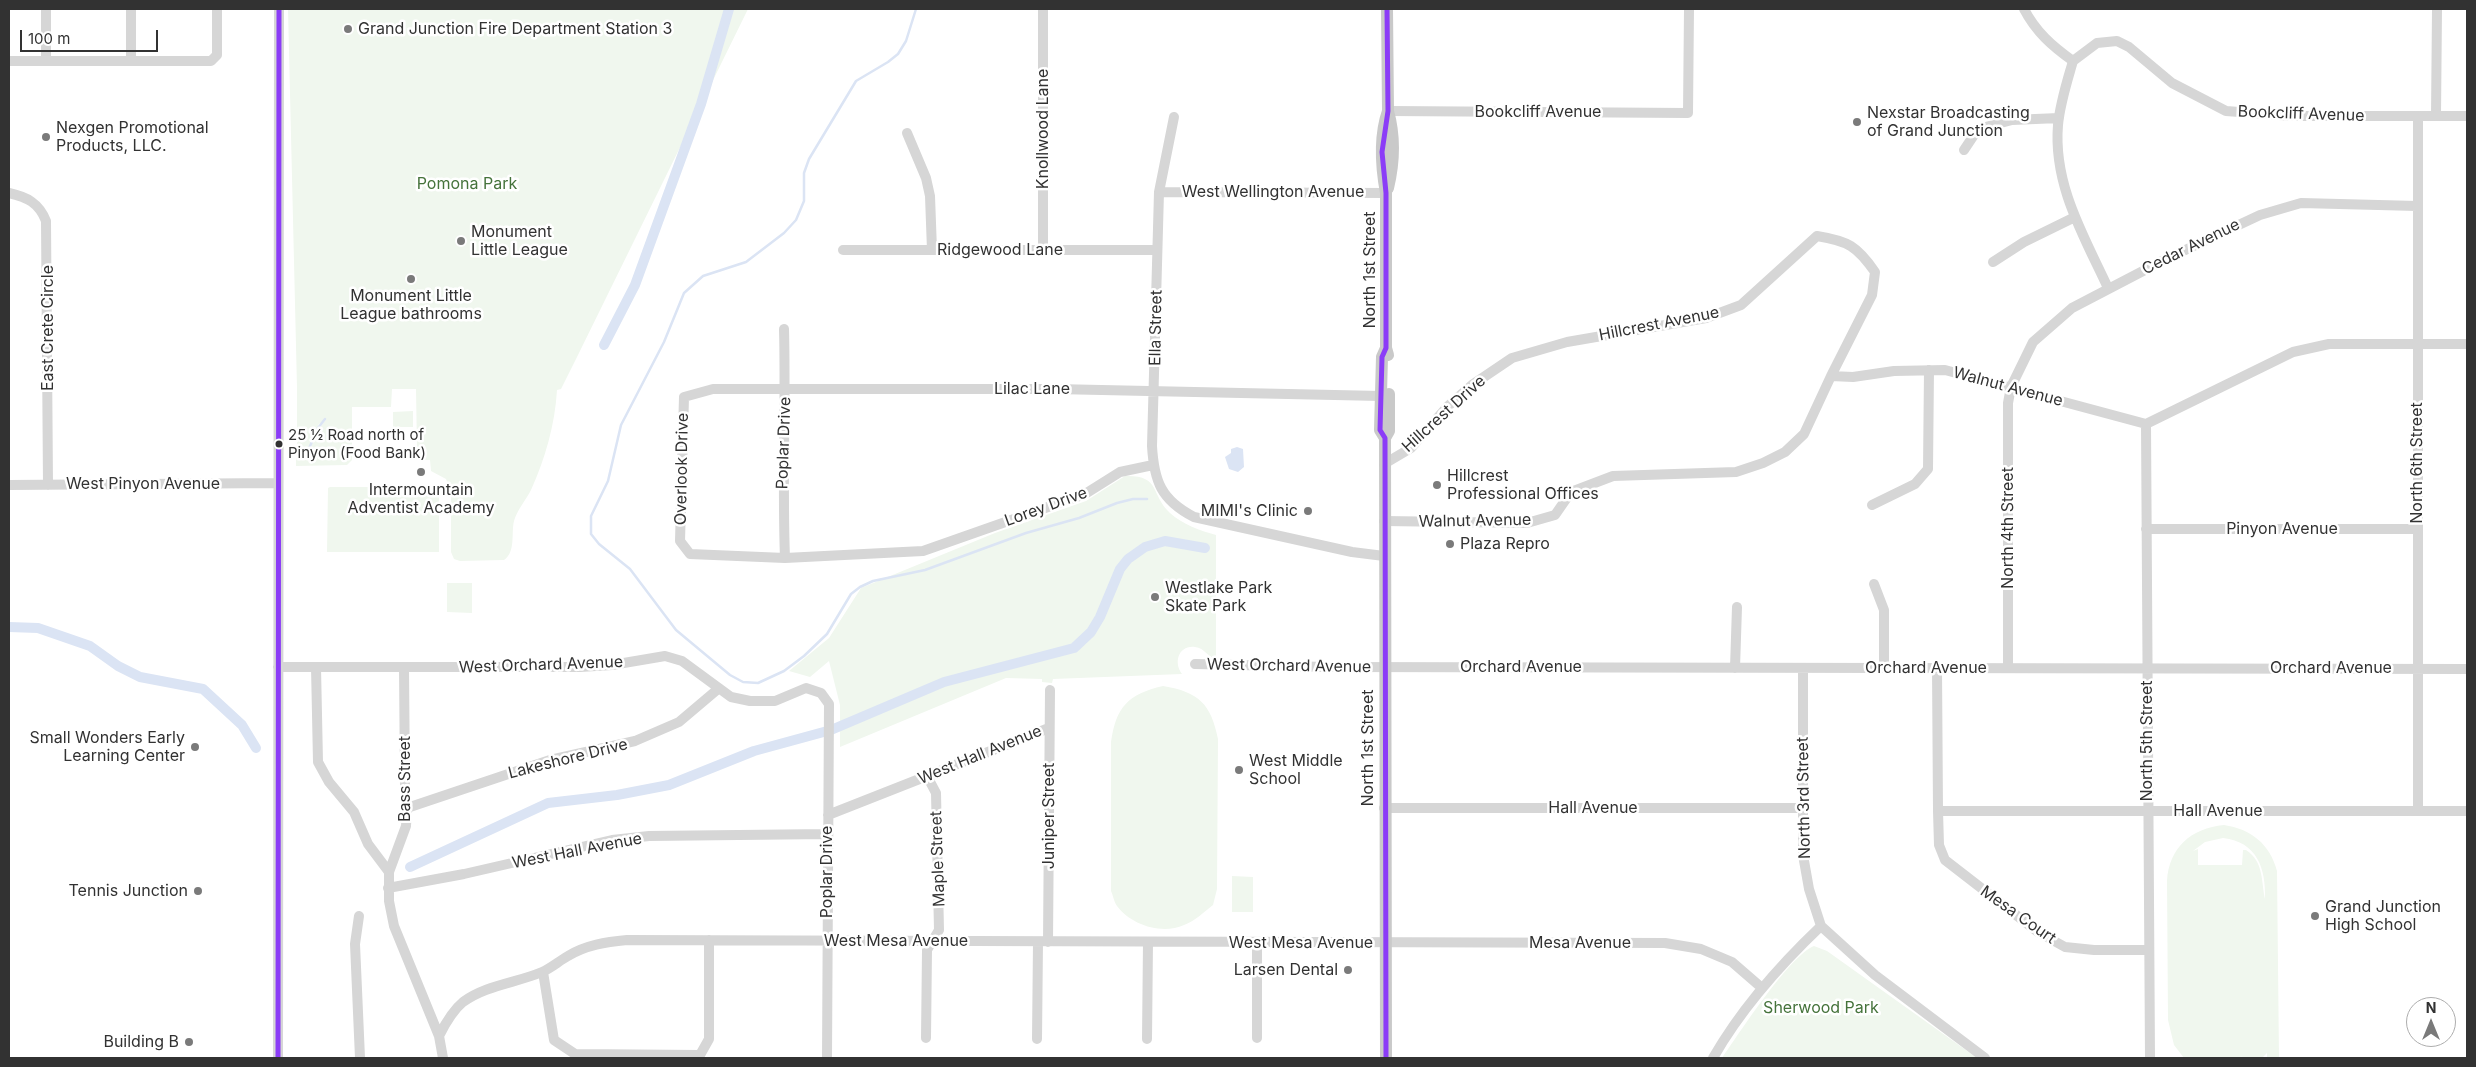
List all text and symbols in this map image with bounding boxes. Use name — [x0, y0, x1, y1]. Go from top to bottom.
place label: Grand Junction Fire Department Station 3 — [358, 19, 672, 39]
scale bar — [22, 20, 160, 52]
marker: Grand Junction Fire Department Station 3 — [342, 23, 354, 35]
text: 100 m — [28, 29, 70, 48]
street label: Knollwood Lane — [1033, 69, 1053, 189]
street label: Bookcliff Avenue — [1475, 102, 1601, 122]
street label: Bookcliff Avenue — [2237, 102, 2365, 126]
place label: Nexstar Broadcasting of Grand Junction — [1867, 103, 2030, 141]
marker: Nexstar Broadcasting of Grand Junction — [1851, 116, 1863, 128]
place label: Nexgen Promotional Products, LLC. — [56, 118, 209, 156]
marker: Nexgen Promotional Products, LLC. — [40, 131, 52, 143]
park label: Pomona Park — [417, 174, 517, 194]
street label: West Wellington Avenue — [1182, 182, 1364, 202]
street label: North 1st Street — [1360, 212, 1380, 328]
street label: Cedar Avenue — [2139, 215, 2243, 279]
place label: Monument Little League — [471, 222, 568, 260]
marker: Monument Little League — [455, 235, 467, 247]
street label: Ridgewood Lane — [937, 240, 1063, 260]
street label: East Crete Circle — [38, 265, 58, 391]
marker: Monument Little League bathrooms — [405, 273, 417, 285]
place label: Monument Little League bathrooms — [340, 286, 482, 324]
street label: Ella Street — [1146, 290, 1166, 366]
street label: Hillcrest Avenue — [1597, 303, 1721, 345]
street label: Walnut Avenue — [1951, 363, 2065, 411]
street label: Hillcrest Drive — [1398, 372, 1490, 456]
street label: Lilac Lane — [994, 379, 1070, 399]
street label: Poplar Drive — [773, 396, 795, 490]
street label: North 6th Street — [2407, 402, 2427, 524]
street label: Overlook Drive — [671, 413, 693, 525]
place label: 25 ½ Road north of Pinyon (Food Bank) — [288, 426, 426, 461]
marker: 25 ½ Road north of Pinyon (Food Bank) — [274, 439, 284, 449]
marker: Intermountain Adventist Academy — [415, 466, 427, 478]
place label: Hillcrest Professional Offices — [1447, 466, 1599, 504]
street label: North 4th Street — [1998, 467, 2018, 589]
street label: West Pinyon Avenue — [66, 474, 220, 494]
marker: Hillcrest Professional Offices — [1431, 479, 1443, 491]
place label: Intermountain Adventist Academy — [348, 480, 494, 518]
street label: Lorey Drive — [1002, 483, 1090, 531]
place label: MIMI's Clinic — [1201, 501, 1298, 521]
marker: MIMI's Clinic — [1302, 505, 1314, 517]
street label: Walnut Avenue — [1419, 510, 1531, 532]
street label: Pinyon Avenue — [2226, 519, 2338, 539]
place label: Plaza Repro — [1460, 534, 1550, 554]
marker: Plaza Repro — [1444, 538, 1456, 550]
place label: Westlake Park Skate Park — [1165, 578, 1272, 616]
marker: Westlake Park Skate Park — [1149, 591, 1161, 603]
street label: West Orchard Avenue — [459, 653, 623, 677]
street label: West Orchard Avenue — [1207, 655, 1371, 677]
street label: Orchard Avenue — [1460, 657, 1582, 677]
street label: Orchard Avenue — [1865, 658, 1987, 678]
street label: Orchard Avenue — [2270, 658, 2392, 678]
street label: North 5th Street — [2137, 680, 2157, 802]
street label: North 1st Street — [1358, 690, 1378, 806]
street label: West Hall Avenue — [915, 721, 1045, 789]
place label: Small Wonders Early Learning Center — [30, 728, 185, 766]
street label: Lakeshore Drive — [506, 735, 630, 783]
street label: Bass Street — [395, 736, 415, 822]
street label: North 3rd Street — [1793, 737, 1815, 859]
marker: Small Wonders Early Learning Center — [189, 741, 201, 753]
place label: West Middle School — [1249, 751, 1343, 789]
street label: Juniper Street — [1039, 763, 1059, 869]
marker: West Middle School — [1233, 764, 1245, 776]
street label: Hall Avenue — [1548, 798, 1638, 818]
street label: Hall Avenue — [2173, 801, 2263, 821]
street label: Maple Street — [927, 811, 949, 907]
street label: Poplar Drive — [817, 826, 837, 918]
street label: West Hall Avenue — [510, 829, 644, 873]
place label: Tennis Junction — [69, 881, 188, 901]
street label: Mesa Court — [1976, 882, 2060, 948]
marker: Tennis Junction — [192, 885, 204, 897]
place label: Grand Junction High School — [2325, 897, 2441, 935]
marker: Grand Junction High School — [2309, 910, 2321, 922]
street label: West Mesa Avenue — [824, 931, 968, 951]
street label: West Mesa Avenue — [1229, 933, 1373, 953]
street label: Mesa Avenue — [1529, 933, 1631, 953]
place label: Larsen Dental — [1234, 960, 1338, 980]
marker: Larsen Dental — [1342, 964, 1354, 976]
north arrow — [2406, 997, 2456, 1047]
park label: Sherwood Park — [1763, 998, 1879, 1018]
text: N — [2426, 999, 2436, 1016]
place label: Building B — [103, 1032, 179, 1052]
marker: Building B — [183, 1036, 195, 1048]

